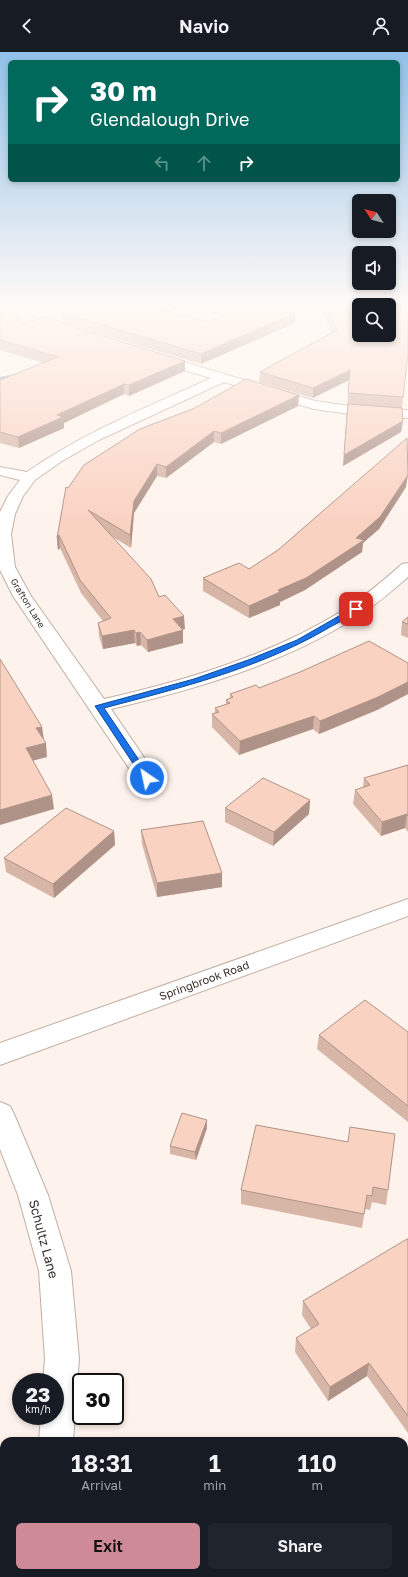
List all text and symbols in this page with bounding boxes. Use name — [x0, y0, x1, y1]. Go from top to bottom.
icon: back — [16, 15, 38, 37]
text: Navio — [179, 15, 229, 37]
icon: person — [370, 15, 392, 37]
text: 30 m — [90, 74, 157, 107]
icon: right — [24, 76, 76, 128]
text: Glendalough Drive — [90, 108, 250, 130]
icon: left — [151, 152, 173, 174]
icon: ahead — [193, 152, 215, 174]
icon: right — [235, 152, 257, 174]
north arrow — [352, 194, 396, 238]
map controls — [352, 194, 396, 342]
button: sound — [352, 246, 396, 290]
button: search — [352, 298, 396, 342]
street label: Grafton Lane — [8, 576, 48, 630]
pin — [339, 592, 373, 626]
icon: arrive — [345, 598, 367, 620]
position arrow — [126, 757, 168, 799]
street label: Springbrook Road — [157, 958, 251, 1002]
street label: Schultz Lane — [26, 1198, 62, 1280]
speed limit sign: 30 — [72, 1373, 124, 1425]
text: 23 — [26, 1382, 50, 1406]
text: km/h — [25, 1403, 51, 1415]
text: 18:31 — [71, 1448, 132, 1477]
text: 1 — [209, 1448, 221, 1477]
text: 110 — [297, 1448, 337, 1477]
text: Arrival — [81, 1477, 122, 1493]
text: min — [203, 1477, 226, 1493]
text: m — [311, 1477, 323, 1493]
button: Exit — [16, 1523, 200, 1569]
button: Share — [208, 1523, 392, 1569]

